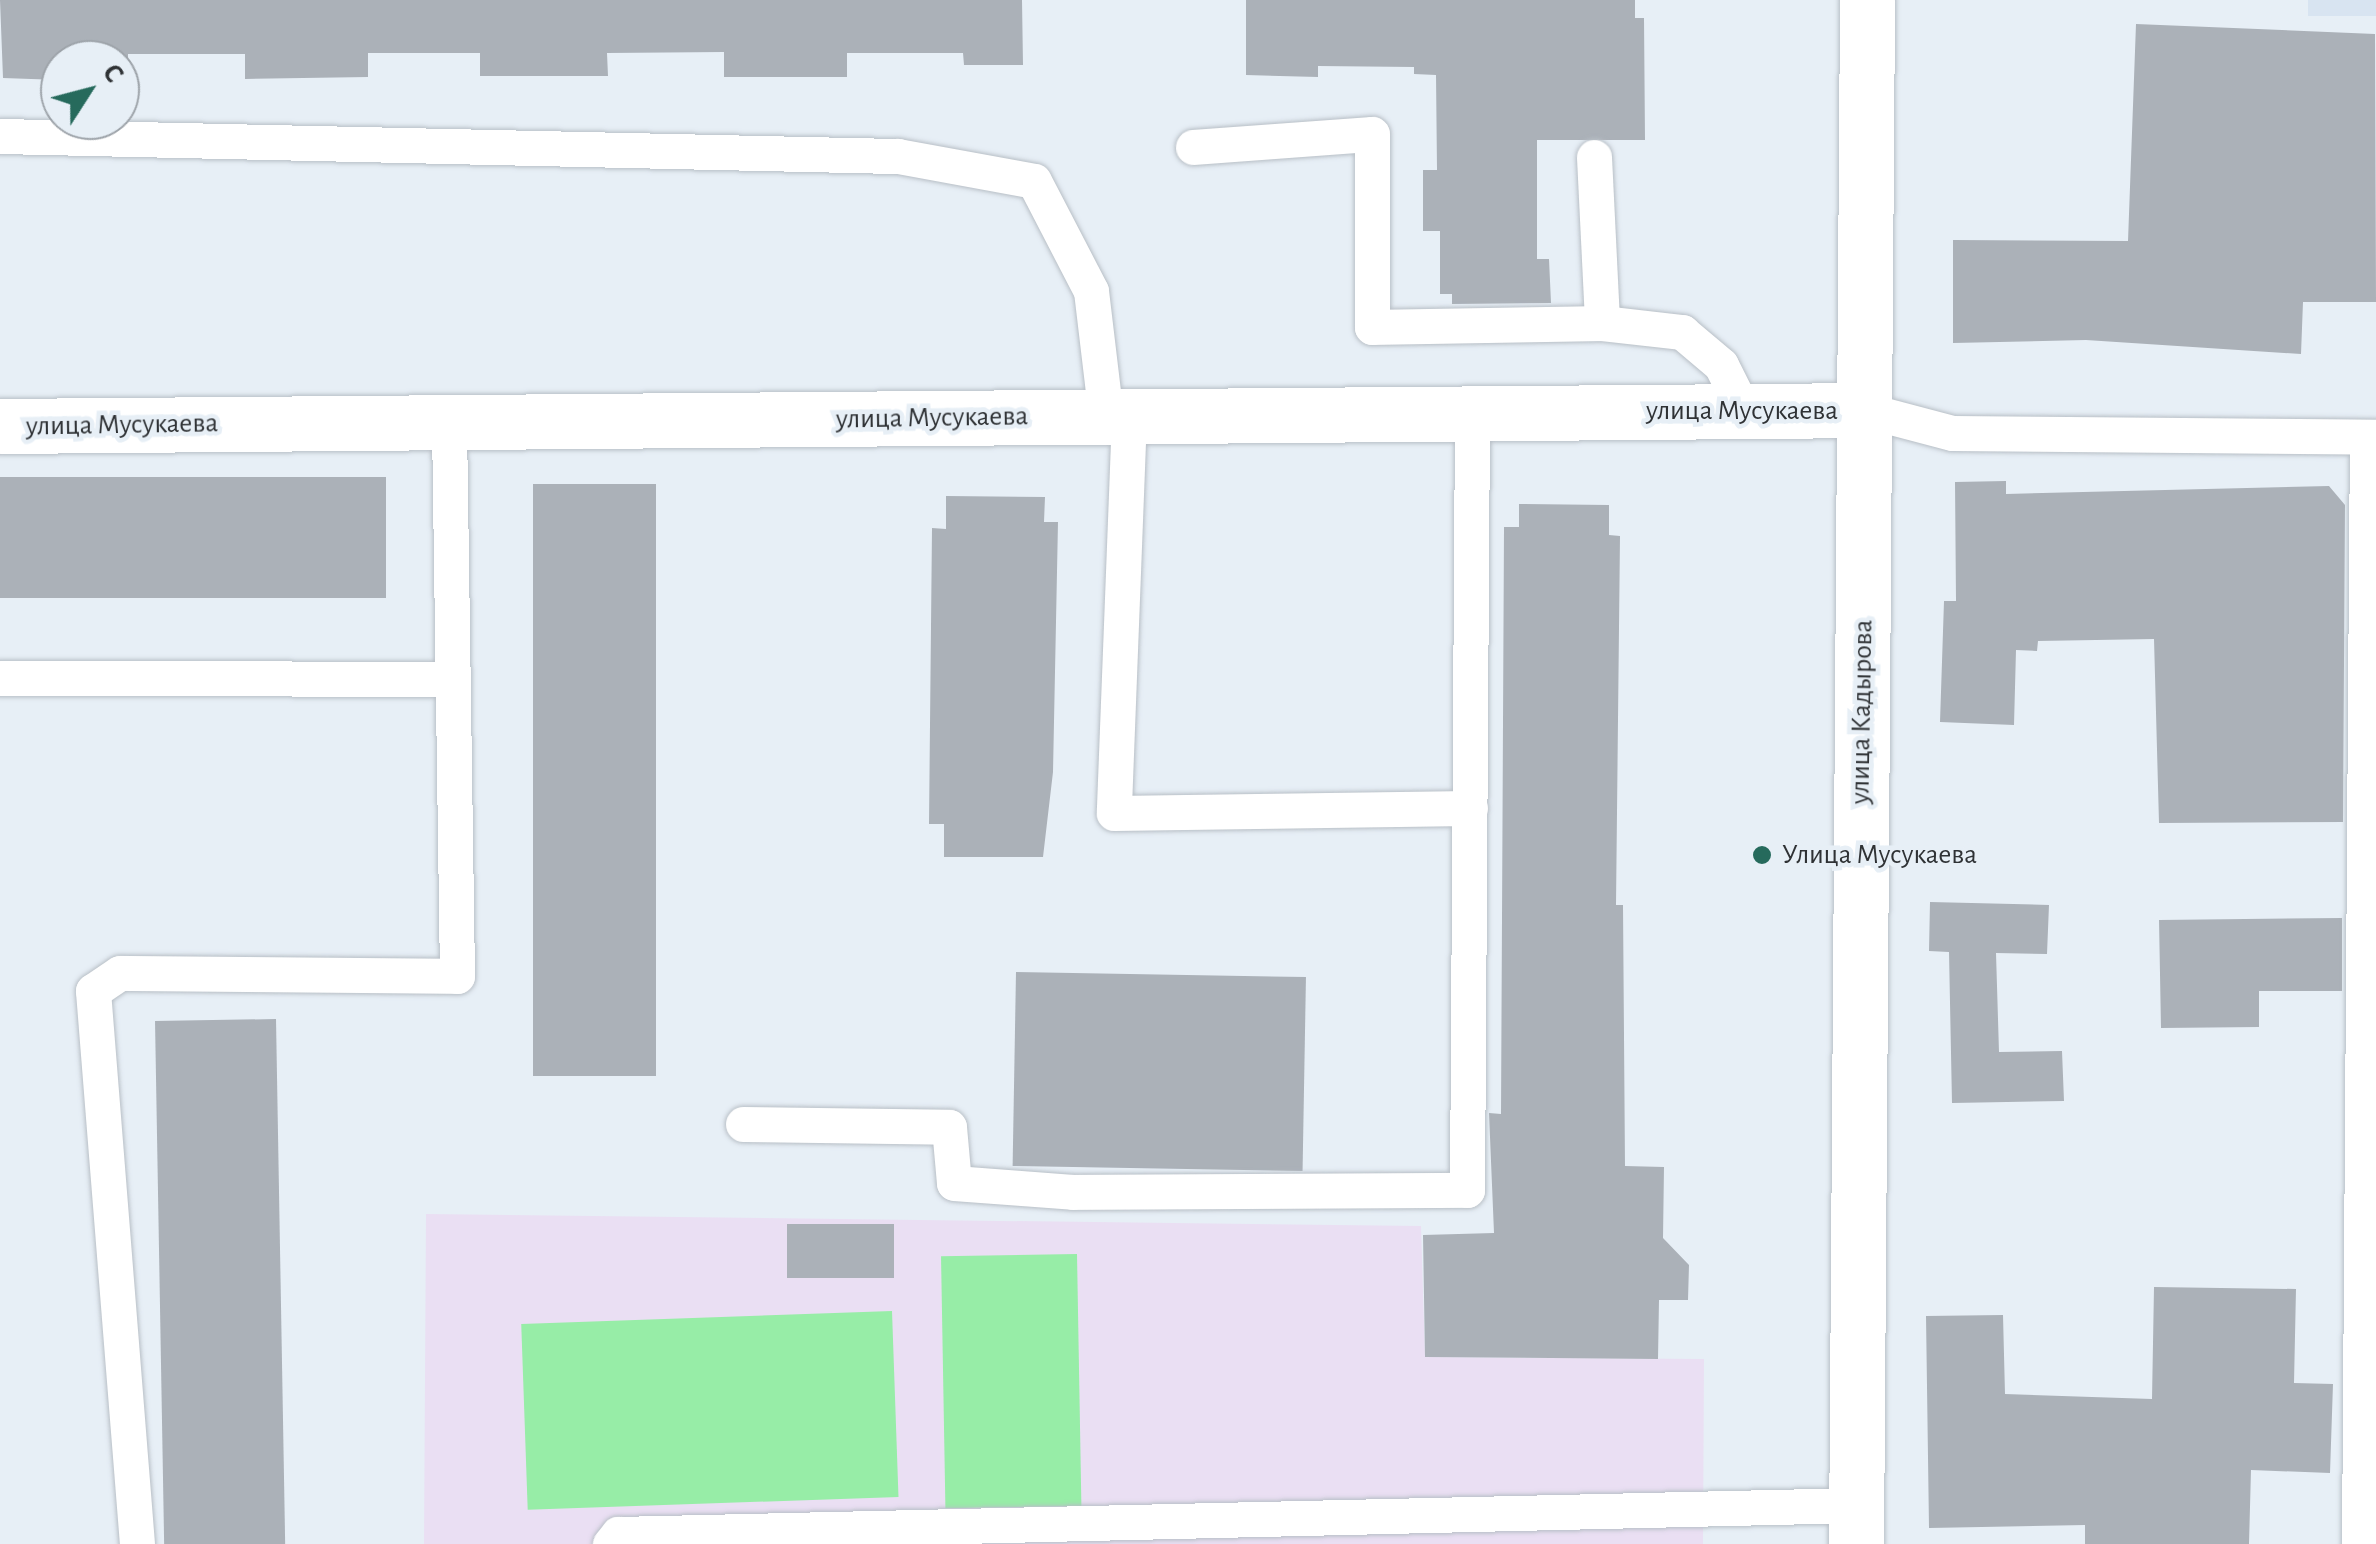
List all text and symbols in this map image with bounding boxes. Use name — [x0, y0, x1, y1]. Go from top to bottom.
north arrow — [40, 40, 140, 140]
text: С — [97, 59, 129, 88]
street label: улица Мусукаева — [1646, 394, 1838, 428]
street label: улица Мусукаева — [836, 400, 1028, 436]
street label: улица Мусукаева — [26, 407, 218, 443]
street label: улица Кадырова — [1844, 619, 1880, 805]
place label: Улица Мусукаева — [1782, 838, 1977, 872]
marker: Улица Мусукаева — [1751, 844, 1773, 866]

